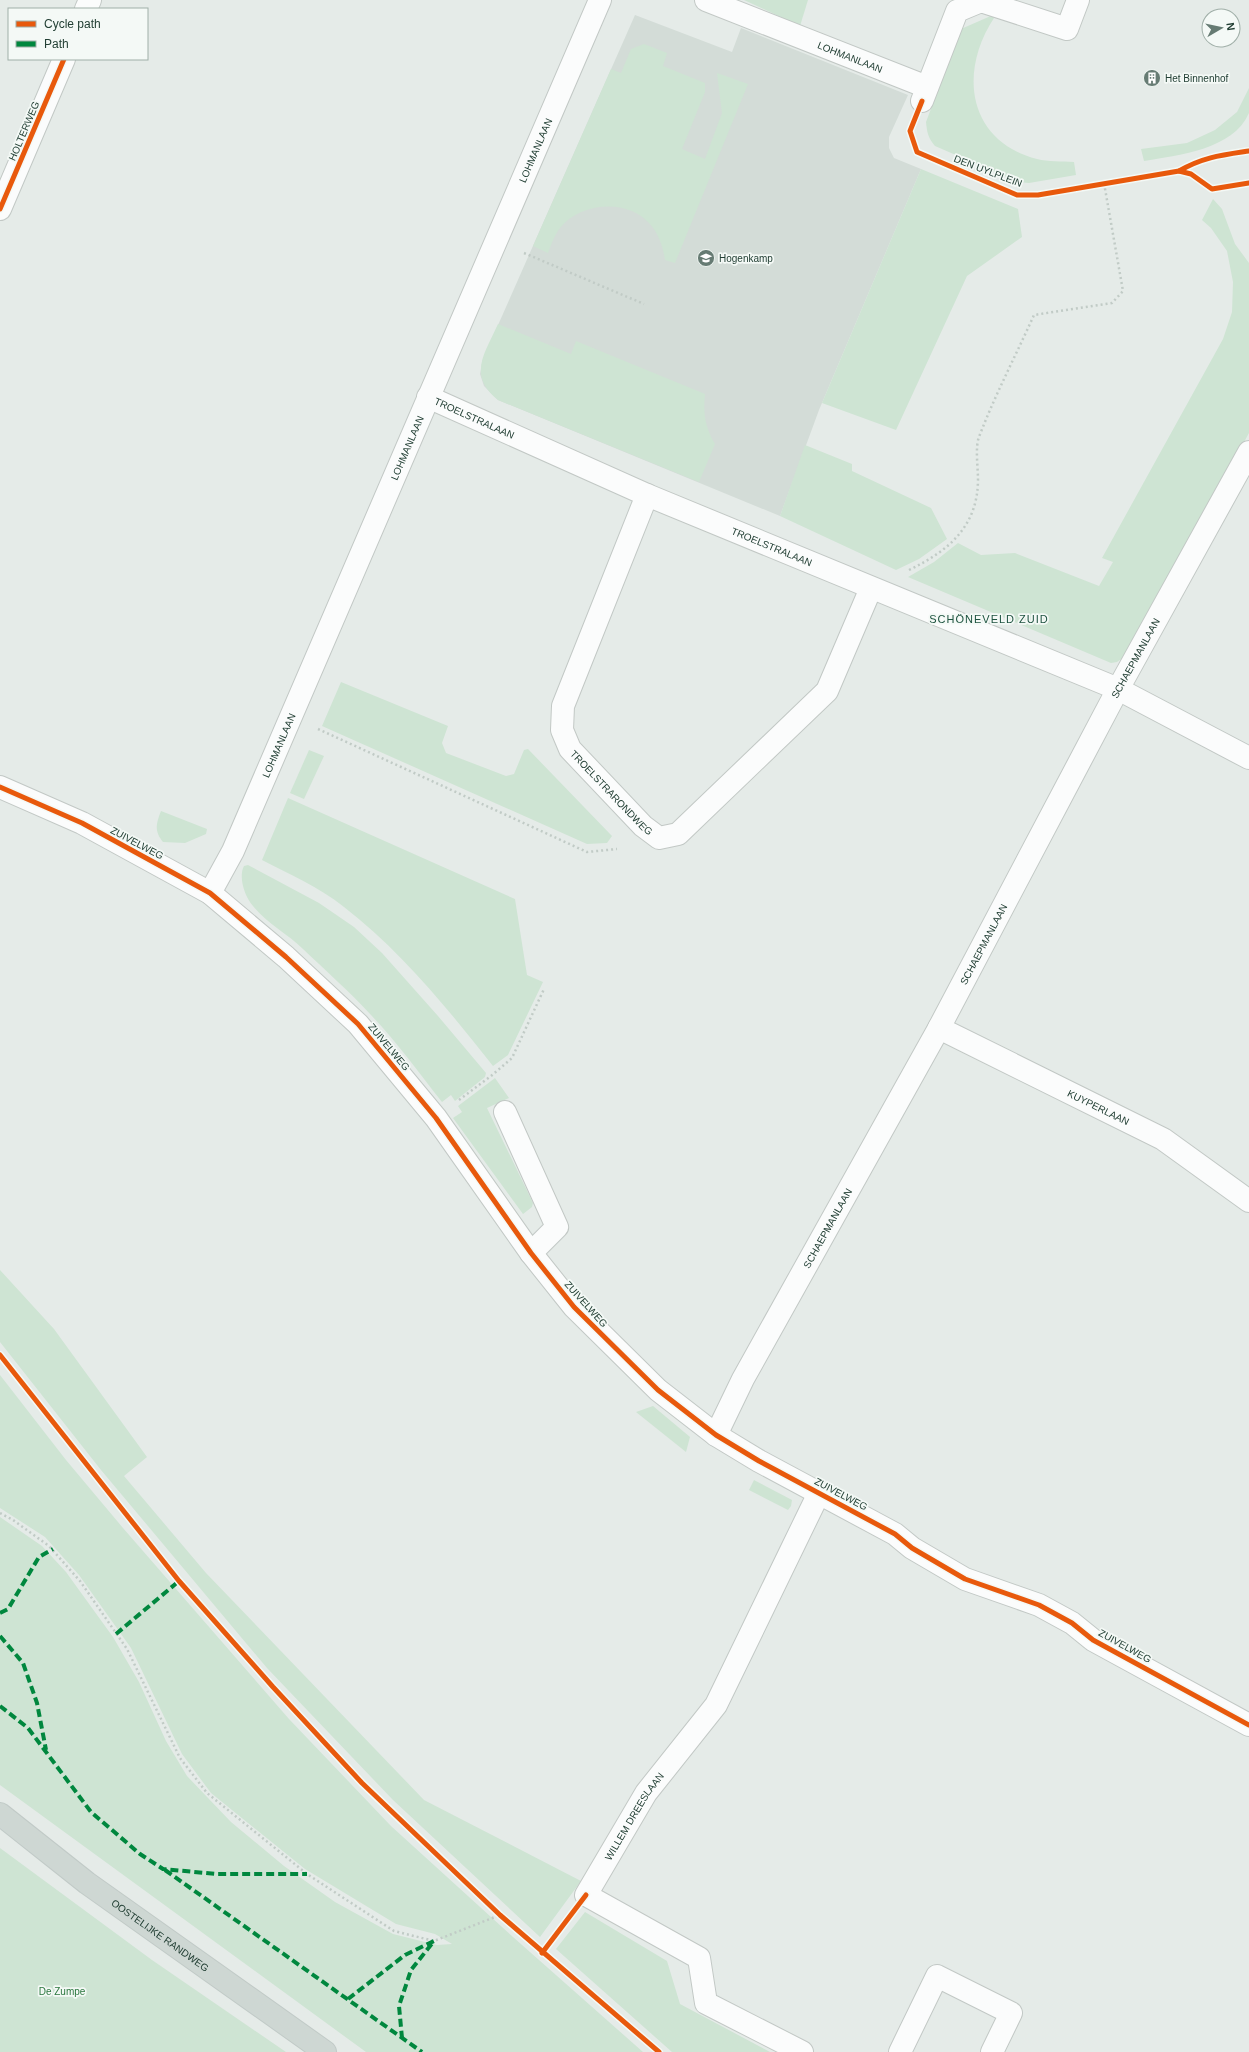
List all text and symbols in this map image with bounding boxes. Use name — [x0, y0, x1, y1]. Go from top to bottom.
legend — [8, 8, 148, 60]
north arrow — [1201, 8, 1241, 48]
text: Cycle path — [44, 17, 101, 31]
text: N — [1224, 22, 1237, 31]
text: Path — [44, 37, 69, 51]
street label: LOHMANLAAN — [816, 39, 884, 75]
building icon: Het Binnenhof — [1142, 68, 1162, 88]
place label: Het Binnenhof — [1165, 73, 1229, 84]
street label: HOLTERWEG — [7, 99, 42, 162]
street label: LOHMANLAAN — [516, 116, 554, 184]
street label: DEN UYLPLEIN — [952, 153, 1024, 189]
school or university icon: Hogenkamp — [696, 248, 716, 268]
place label: Hogenkamp — [719, 253, 773, 264]
street label: TROELSTRALAAN — [433, 395, 516, 440]
street label: LOHMANLAAN — [388, 414, 426, 482]
street label: TROELSTRALAAN — [730, 525, 814, 568]
district label: SCHÖNEVELD ZUID — [929, 613, 1049, 625]
street label: SCHAEPMANLAAN — [1109, 616, 1162, 700]
street label: LOHMANLAAN — [260, 711, 297, 779]
street label: TROELSTRARONDWEG — [568, 748, 655, 837]
street label: ZUIVELWEG — [109, 824, 165, 862]
street label: SCHAEPMANLAAN — [958, 902, 1009, 986]
street label: ZUIVELWEG — [366, 1021, 412, 1073]
street label: KUYPERLAAN — [1066, 1087, 1131, 1127]
street label: SCHAEPMANLAAN — [801, 1186, 854, 1270]
street label: ZUIVELWEG — [562, 1279, 610, 1329]
street label: ZUIVELWEG — [813, 1475, 869, 1513]
street label: ZUIVELWEG — [1097, 1627, 1153, 1665]
street label: WILLEM DREESLAAN — [602, 1770, 666, 1862]
street label: OOSTELIJKE RANDWEG — [110, 1897, 211, 1973]
park label: De Zumpe — [39, 1986, 86, 1997]

